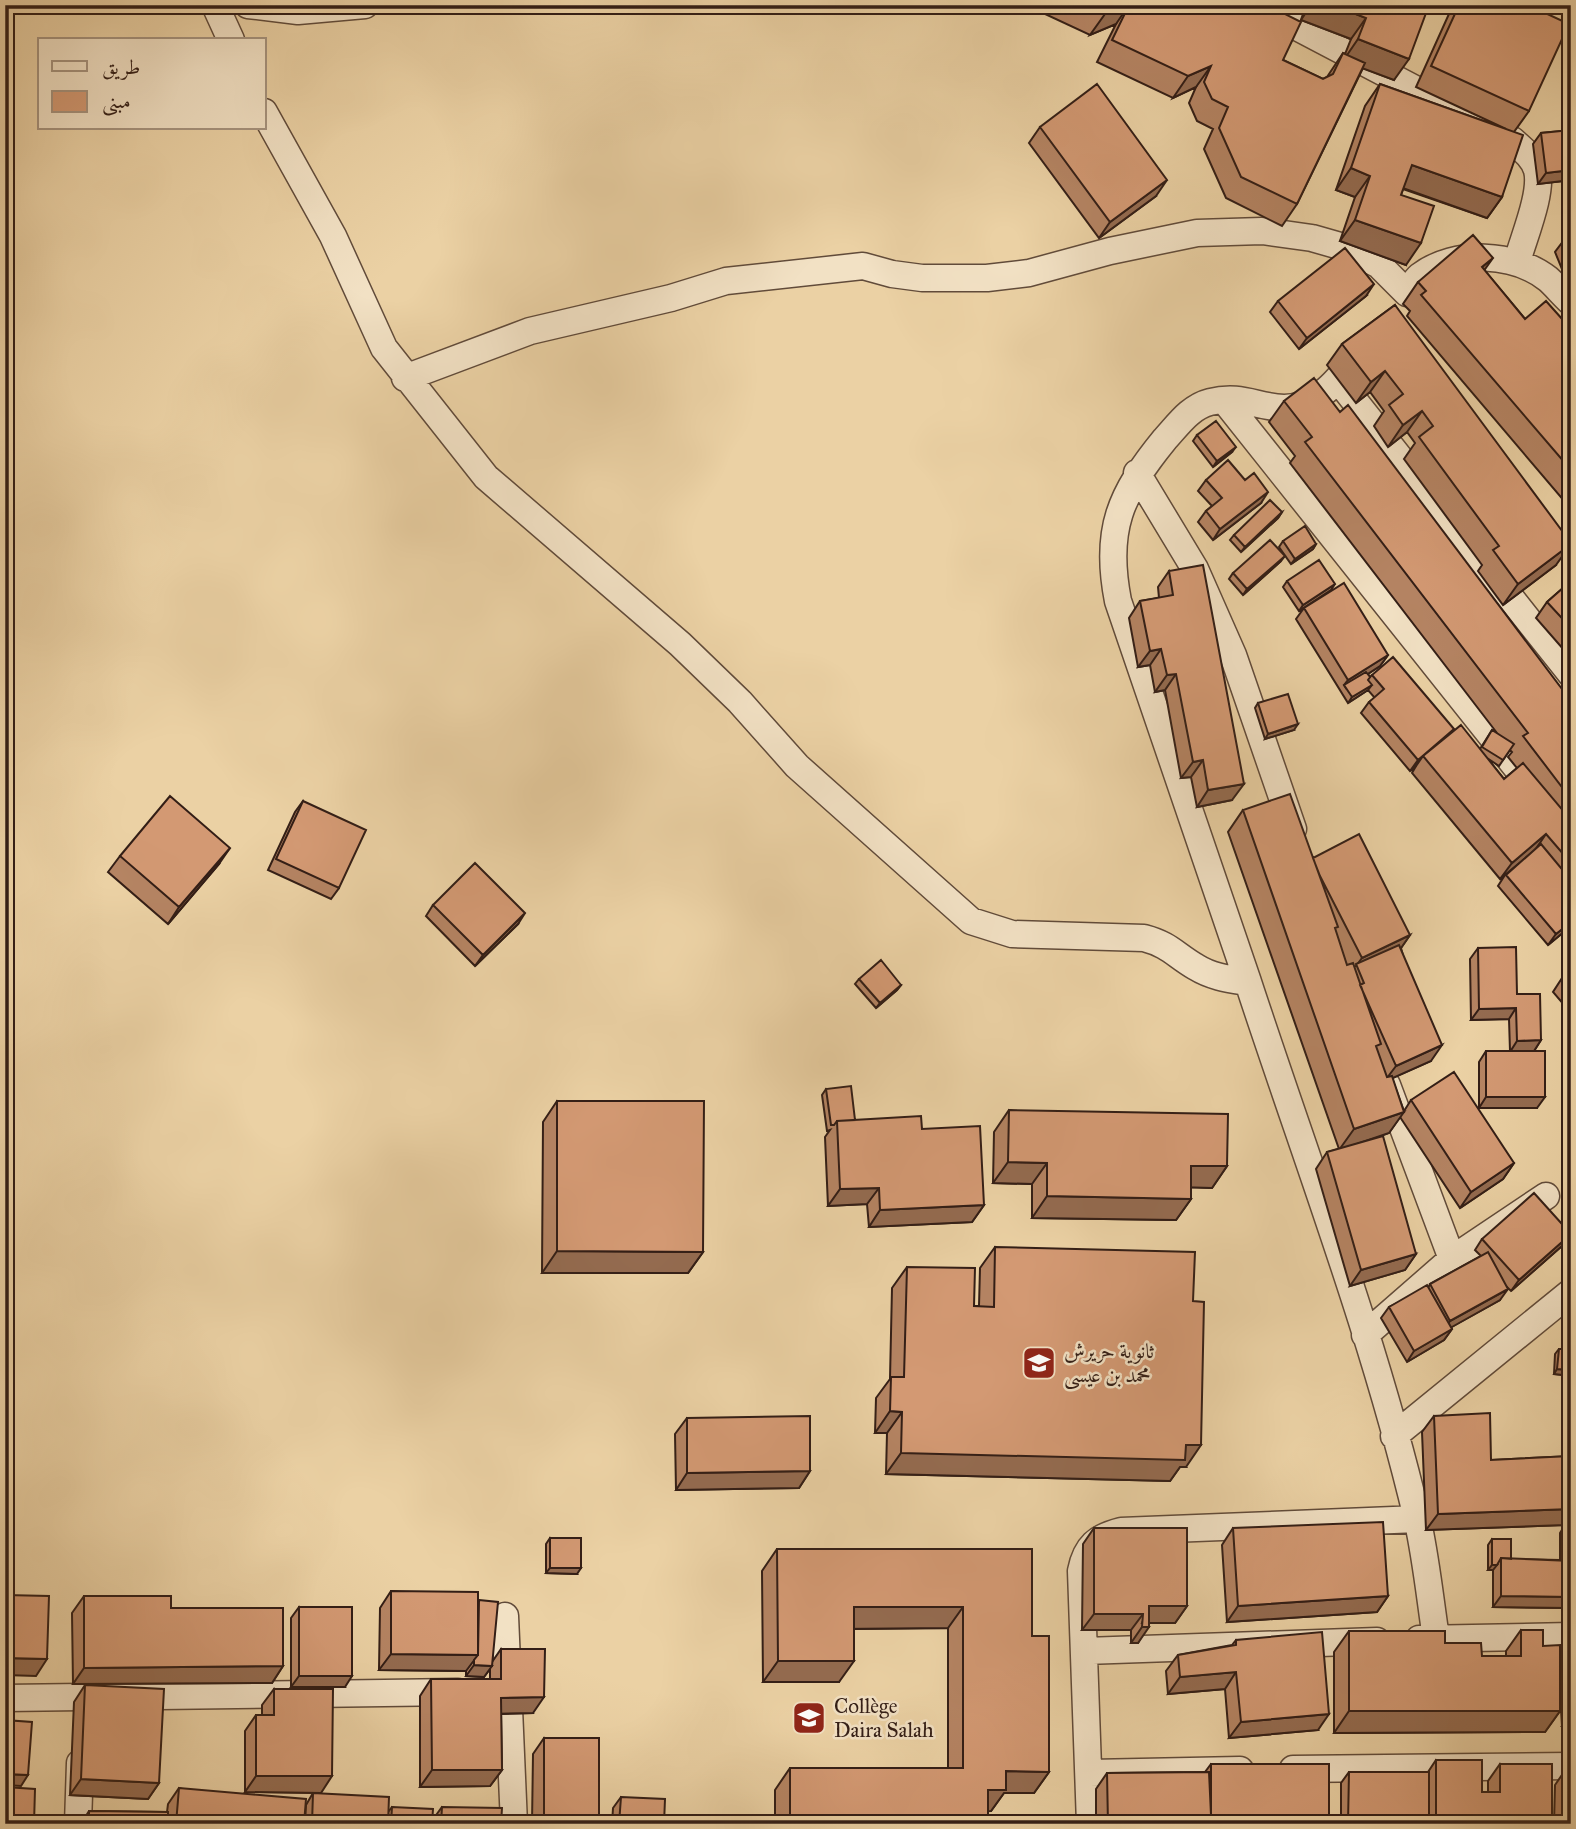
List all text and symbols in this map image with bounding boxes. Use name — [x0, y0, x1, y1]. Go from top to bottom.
legend — [38, 38, 266, 130]
text: طريق — [102, 54, 140, 80]
text: مبنى — [102, 88, 131, 116]
place label: ثانوية حريرش محمد بن عيسى — [1064, 1338, 1155, 1390]
school or university icon: ثانوية حريرش محمد بن عيسى — [1020, 1344, 1058, 1382]
place label: Collège Daira Salah — [834, 1693, 934, 1743]
school or university icon: Collège Daira Salah — [790, 1699, 828, 1737]

